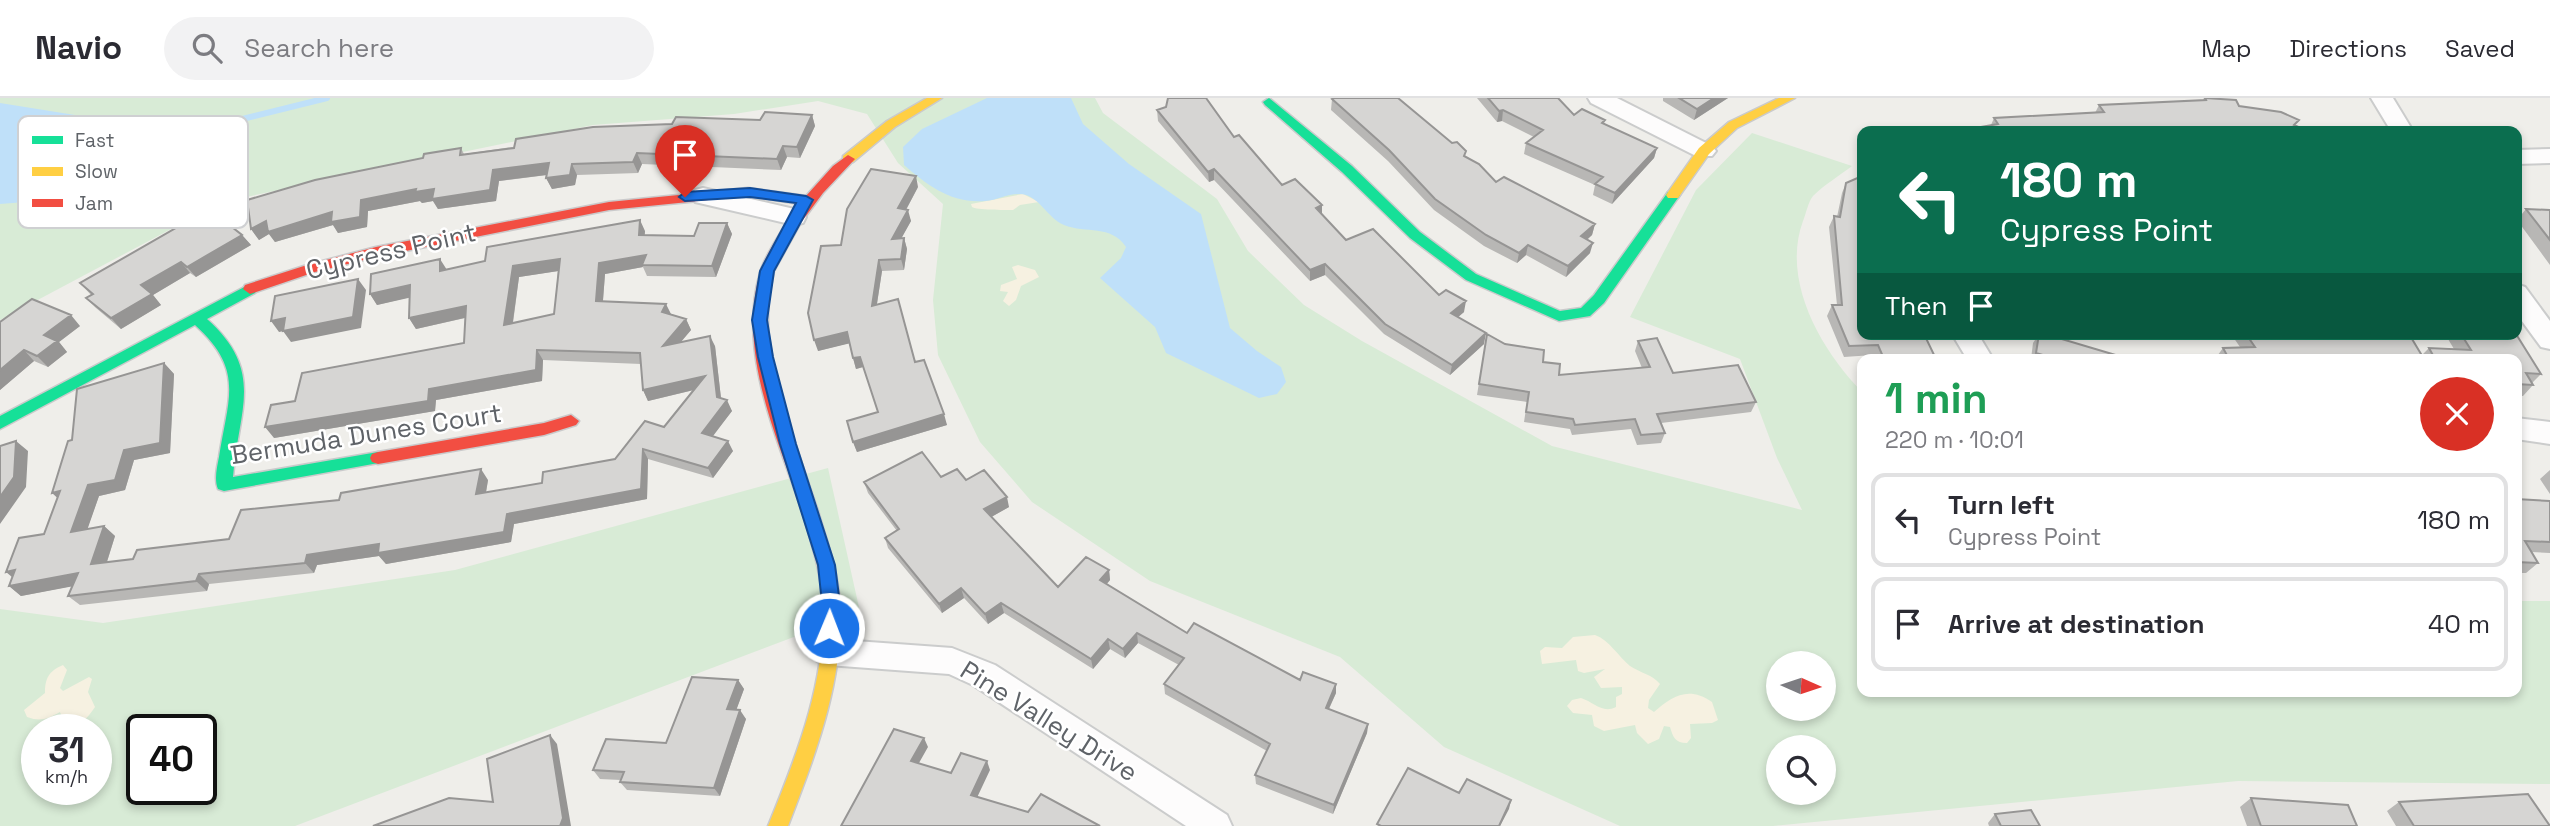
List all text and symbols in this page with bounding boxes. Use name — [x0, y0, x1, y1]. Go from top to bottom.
search box — [164, 17, 654, 80]
text: Navio — [35, 27, 122, 69]
icon: search — [188, 29, 226, 67]
text: Search here — [244, 31, 394, 65]
text: Map — [2201, 33, 2251, 64]
text: Directions — [2289, 33, 2407, 64]
text: Saved — [2445, 33, 2515, 64]
legend — [18, 116, 248, 228]
pin — [655, 125, 715, 197]
text: Fast — [75, 128, 115, 153]
icon: arrive — [666, 136, 704, 174]
text: 180 m — [2000, 149, 2138, 211]
icon: left — [1885, 154, 1976, 245]
text: Slow — [75, 159, 118, 184]
text: Jam — [75, 191, 113, 216]
text: Cypress Point — [2000, 210, 2213, 250]
street label: Cypress Point — [303, 215, 479, 287]
icon: arrive — [1962, 287, 2000, 325]
text: Then — [1885, 289, 1948, 323]
text: 1 min — [1885, 372, 1988, 425]
button: close — [2420, 377, 2494, 451]
street label: Bermuda Dunes Court — [228, 396, 504, 472]
text: 220 m · 10:01 — [1885, 425, 2024, 455]
text: Turn left — [1948, 488, 2055, 522]
icon: left — [1889, 501, 1927, 539]
text: 180 m — [2417, 503, 2490, 537]
text: Cypress Point — [1948, 522, 2101, 552]
position arrow — [792, 591, 866, 665]
icon: arrive — [1889, 605, 1927, 643]
text: Arrive at destination — [1948, 607, 2205, 641]
text: 40 m — [2428, 607, 2490, 641]
north arrow — [1766, 651, 1836, 721]
map controls — [1766, 651, 1836, 805]
street label: Pine Valley Drive — [954, 653, 1144, 789]
speed limit sign: 40 — [126, 714, 217, 805]
text: 31 — [48, 728, 85, 772]
button: search — [1766, 735, 1836, 805]
text: km/h — [45, 765, 88, 788]

